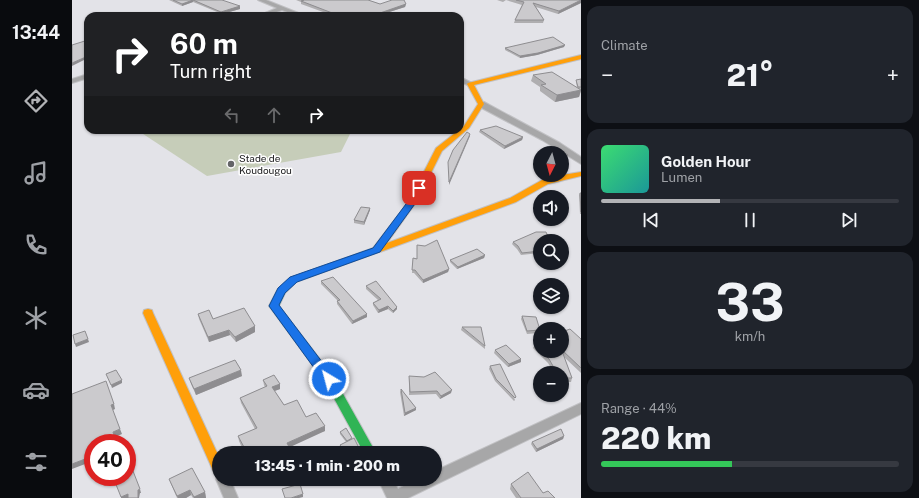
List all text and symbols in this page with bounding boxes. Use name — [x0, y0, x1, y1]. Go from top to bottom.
text: 13:44 — [12, 22, 60, 43]
text: 60 m — [170, 27, 238, 60]
icon: right — [104, 28, 156, 80]
text: Climate — [601, 38, 648, 53]
text: 21° — [726, 57, 774, 93]
text: Turn right — [170, 61, 252, 82]
text: − — [601, 62, 613, 88]
text: + — [887, 62, 899, 88]
icon: directions — [22, 87, 50, 115]
icon: left — [221, 104, 243, 126]
icon: ahead — [263, 104, 285, 126]
icon: right — [305, 104, 327, 126]
north arrow — [533, 146, 569, 182]
map controls — [533, 146, 569, 402]
place label: Stade de Koudougou — [239, 152, 292, 176]
text: Golden Hour — [661, 153, 751, 170]
icon: music — [22, 159, 50, 187]
marker: Stade de Koudougou — [226, 159, 236, 169]
text: Lumen — [661, 170, 702, 185]
pin — [402, 171, 436, 205]
icon: arrive — [408, 177, 430, 199]
button: sound — [533, 190, 569, 226]
icon: previous — [640, 209, 662, 231]
icon: pause — [739, 209, 761, 231]
icon: next — [838, 209, 860, 231]
icon: phone — [22, 231, 50, 259]
button: search — [533, 234, 569, 270]
text: 33 — [716, 272, 785, 333]
button: layers — [533, 278, 569, 314]
icon: climate — [22, 304, 50, 332]
button: + — [533, 322, 569, 358]
text: km/h — [735, 329, 765, 344]
position arrow — [308, 358, 350, 400]
button: − — [533, 366, 569, 402]
icon: car — [22, 376, 50, 404]
text: Range · 44% — [601, 401, 677, 416]
text: 220 km — [601, 420, 711, 456]
speed limit sign: 40 — [84, 434, 136, 486]
icon: filters — [22, 448, 50, 476]
text: 13:45 · 1 min · 200 m — [254, 457, 400, 474]

